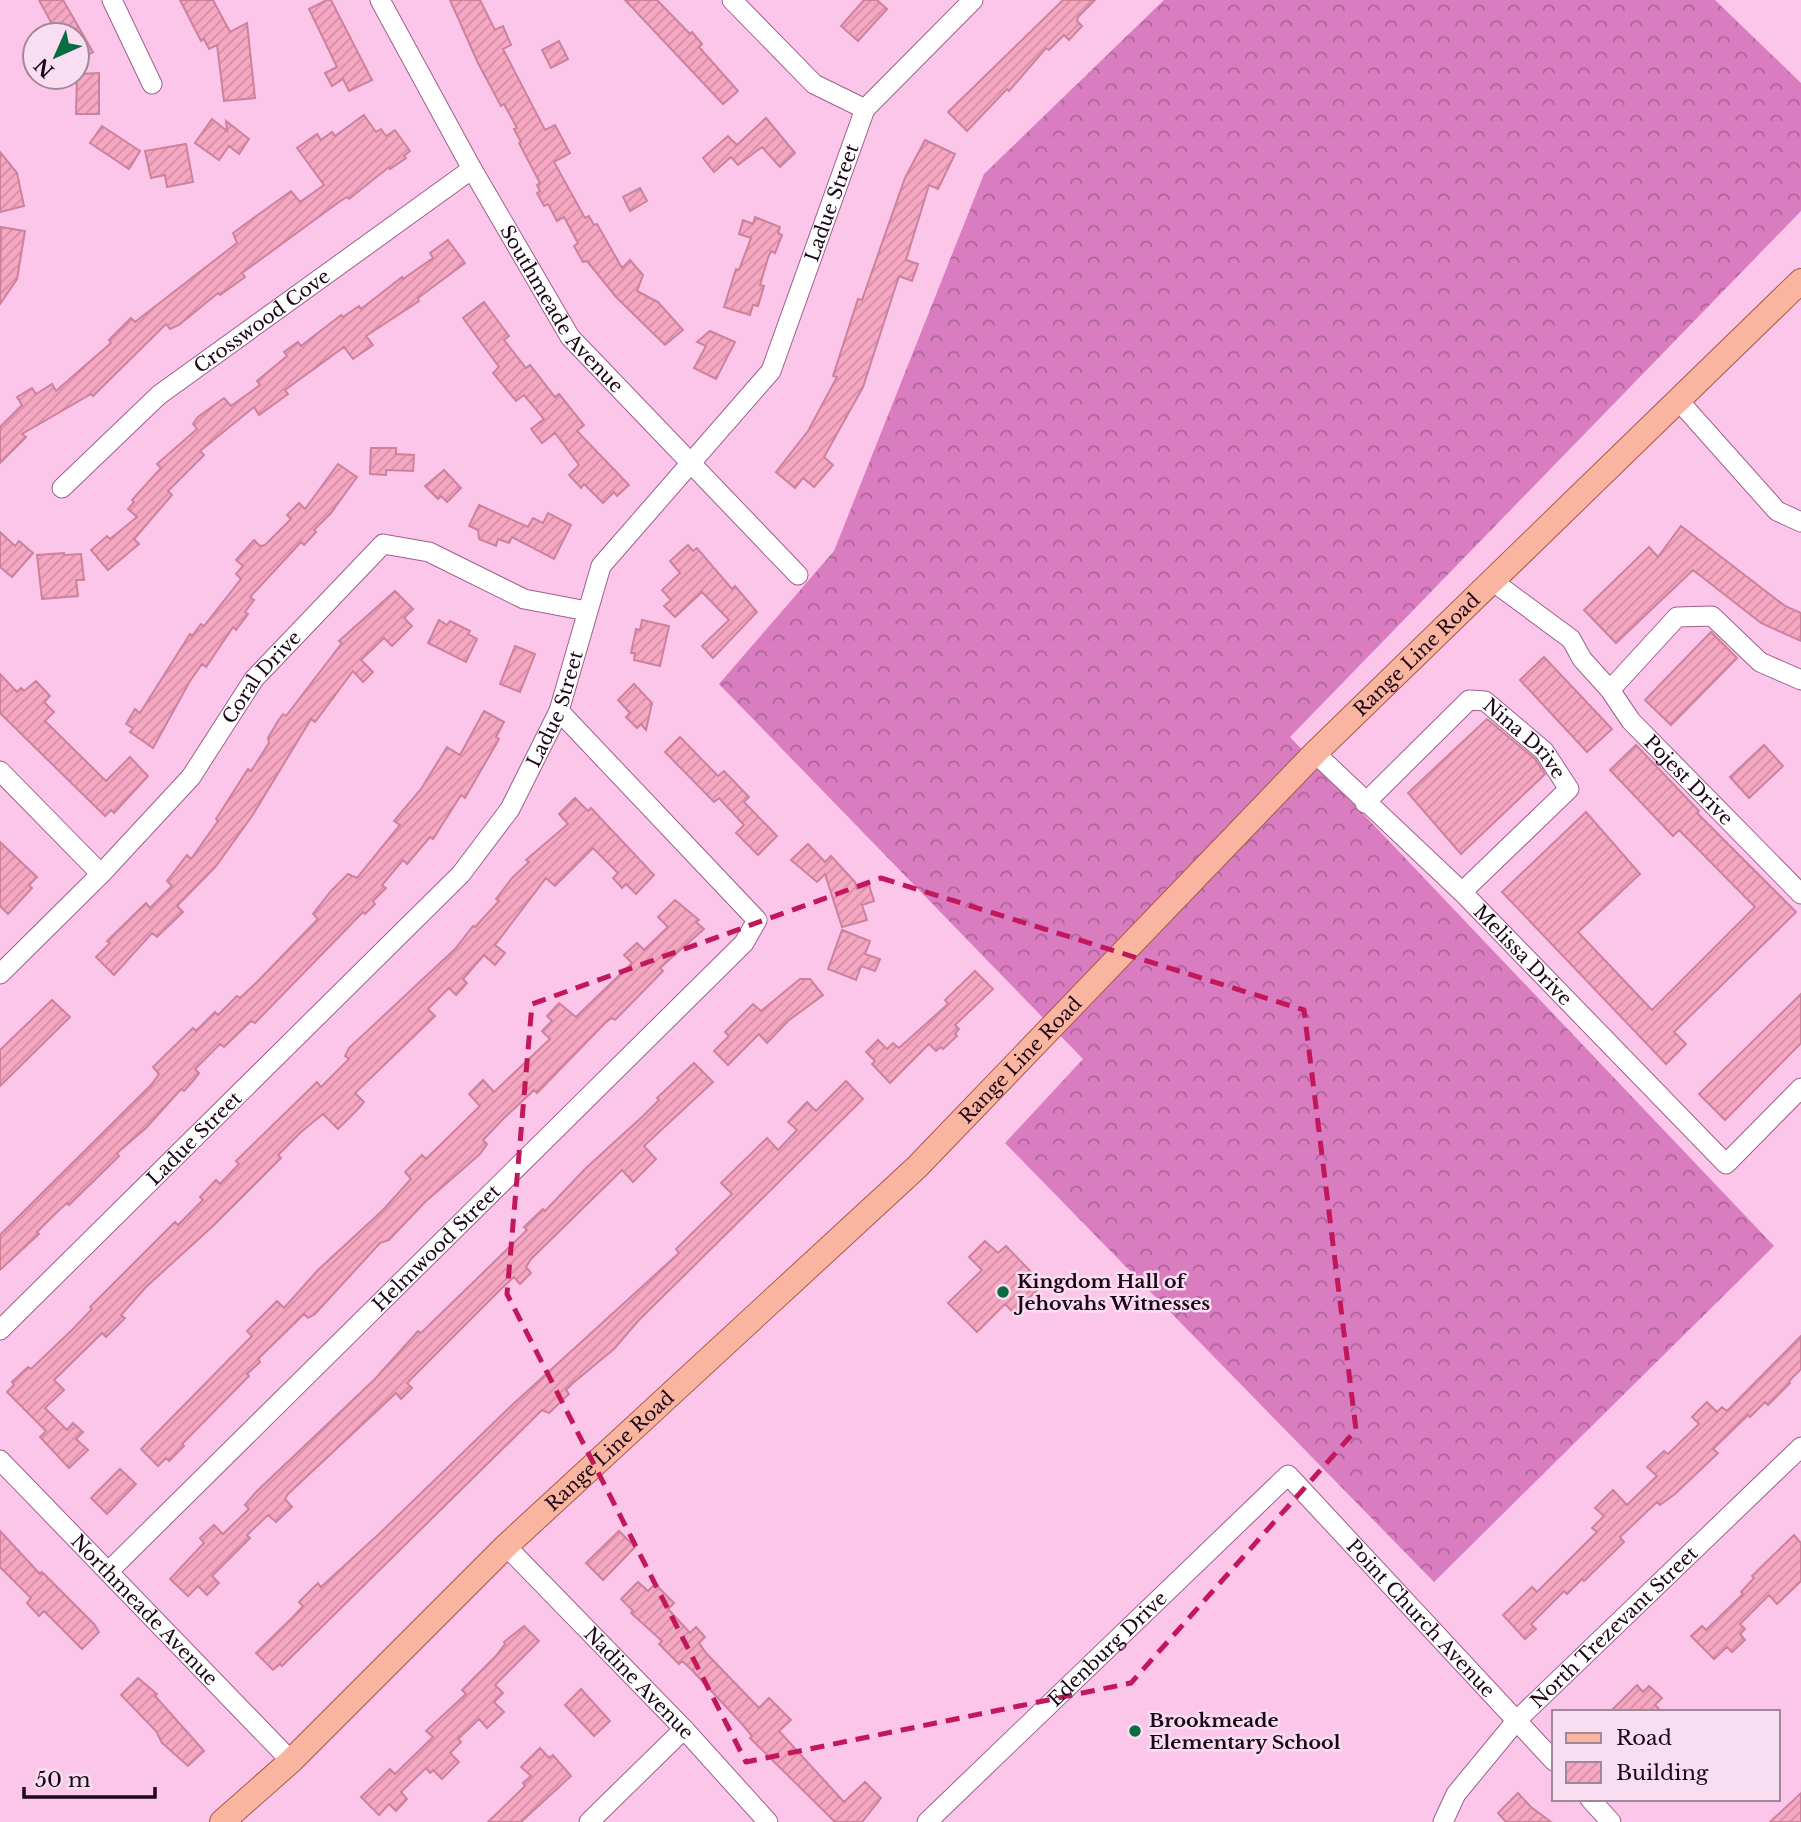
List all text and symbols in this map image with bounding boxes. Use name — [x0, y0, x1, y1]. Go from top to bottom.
north arrow — [21, 21, 91, 91]
text: N — [30, 53, 59, 82]
street label: Ladue Street — [800, 140, 863, 265]
street label: Southmeade Avenue — [496, 221, 628, 397]
street label: Crosswood Cove — [189, 264, 334, 378]
street label: Range Line Road — [1349, 588, 1484, 721]
street label: Coral Drive — [217, 626, 306, 728]
street label: Ladue Street — [521, 647, 588, 771]
street label: Nina Drive — [1479, 693, 1570, 783]
street label: Pojest Drive — [1640, 730, 1738, 830]
street label: Melissa Drive — [1469, 900, 1577, 1010]
street label: Range Line Road — [954, 992, 1086, 1128]
street label: Ladue Street — [142, 1086, 247, 1190]
street label: Helmwood Street — [367, 1179, 505, 1316]
place label: Kingdom Hall of Jehovahs Witnesses — [1013, 1270, 1210, 1315]
marker: Kingdom Hall of Jehovahs Witnesses — [995, 1284, 1011, 1300]
street label: Range Line Road — [541, 1385, 679, 1515]
street label: Northmeade Avenue — [66, 1529, 223, 1690]
street label: Point Church Avenue — [1342, 1534, 1500, 1702]
street label: North Trezevant Street — [1525, 1541, 1703, 1713]
street label: Edenburg Drive — [1043, 1586, 1171, 1711]
street label: Nadine Avenue — [580, 1622, 699, 1744]
place label: Brookmeade Elementary School — [1149, 1709, 1341, 1754]
legend — [1552, 1710, 1780, 1801]
marker: Brookmeade Elementary School — [1127, 1723, 1143, 1739]
text: Road — [1616, 1725, 1672, 1751]
scale bar — [24, 1756, 156, 1800]
text: Building — [1616, 1760, 1709, 1786]
text: 50 m — [35, 1767, 91, 1793]

